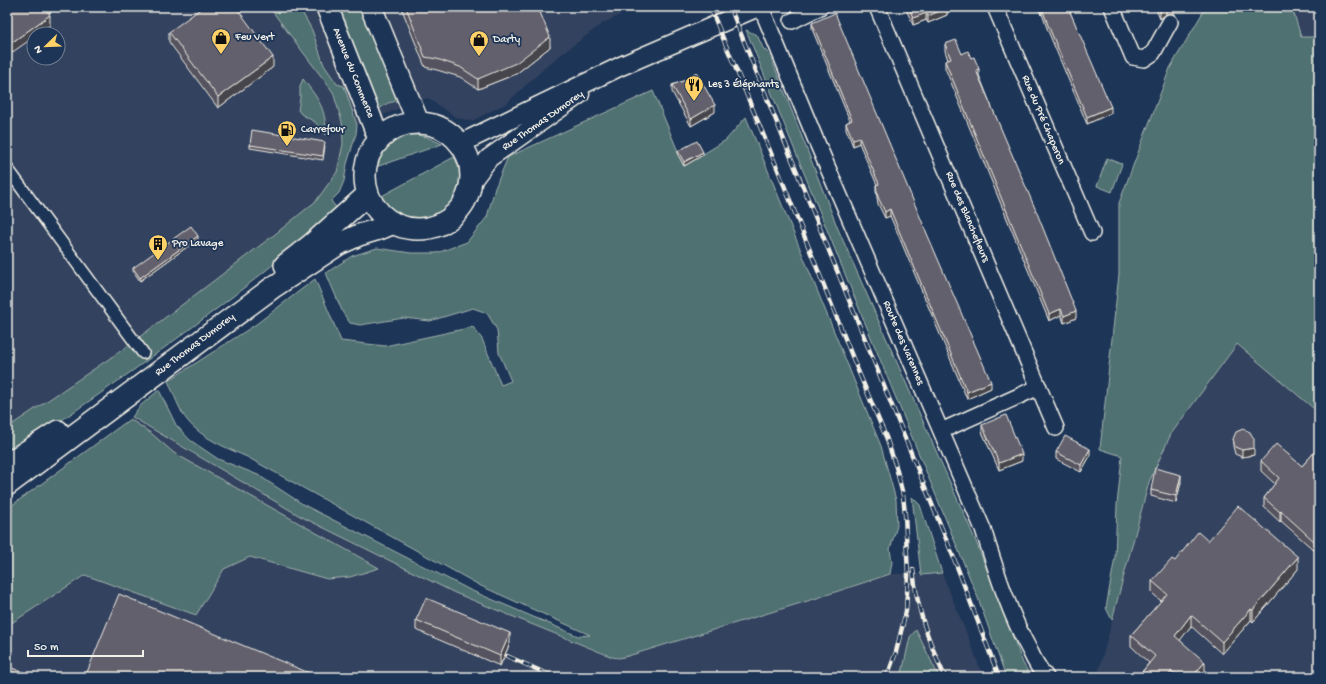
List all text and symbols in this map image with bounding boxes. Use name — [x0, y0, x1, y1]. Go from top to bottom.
north arrow — [26, 26, 66, 66]
street label: Avenue du Commerce — [329, 26, 377, 120]
shop icon: Feu Vert — [210, 27, 232, 55]
shop icon: Darty — [468, 29, 490, 57]
place label: Feu Vert — [234, 32, 276, 44]
place label: Darty — [492, 34, 521, 46]
text: N — [32, 43, 46, 55]
restaurant icon: Les 3 Éléphants — [683, 74, 705, 102]
street label: Rue du Pré Chaperon — [1019, 74, 1067, 167]
place label: Les 3 Éléphants — [708, 78, 780, 91]
street label: Rue Thomas Dumorey — [500, 88, 586, 154]
fuel station icon: Carrefour — [276, 119, 298, 147]
place label: Carrefour — [301, 123, 346, 136]
street label: Rue des Blanchefleurs — [942, 170, 992, 265]
building icon: Pro Lavage — [147, 233, 169, 261]
place label: Pro Lavage — [171, 238, 224, 250]
street label: Route des Varennes — [880, 299, 927, 388]
street label: Rue Thomas Dumorey — [153, 311, 238, 379]
scale bar — [28, 632, 143, 658]
text: 50 m — [34, 641, 59, 655]

